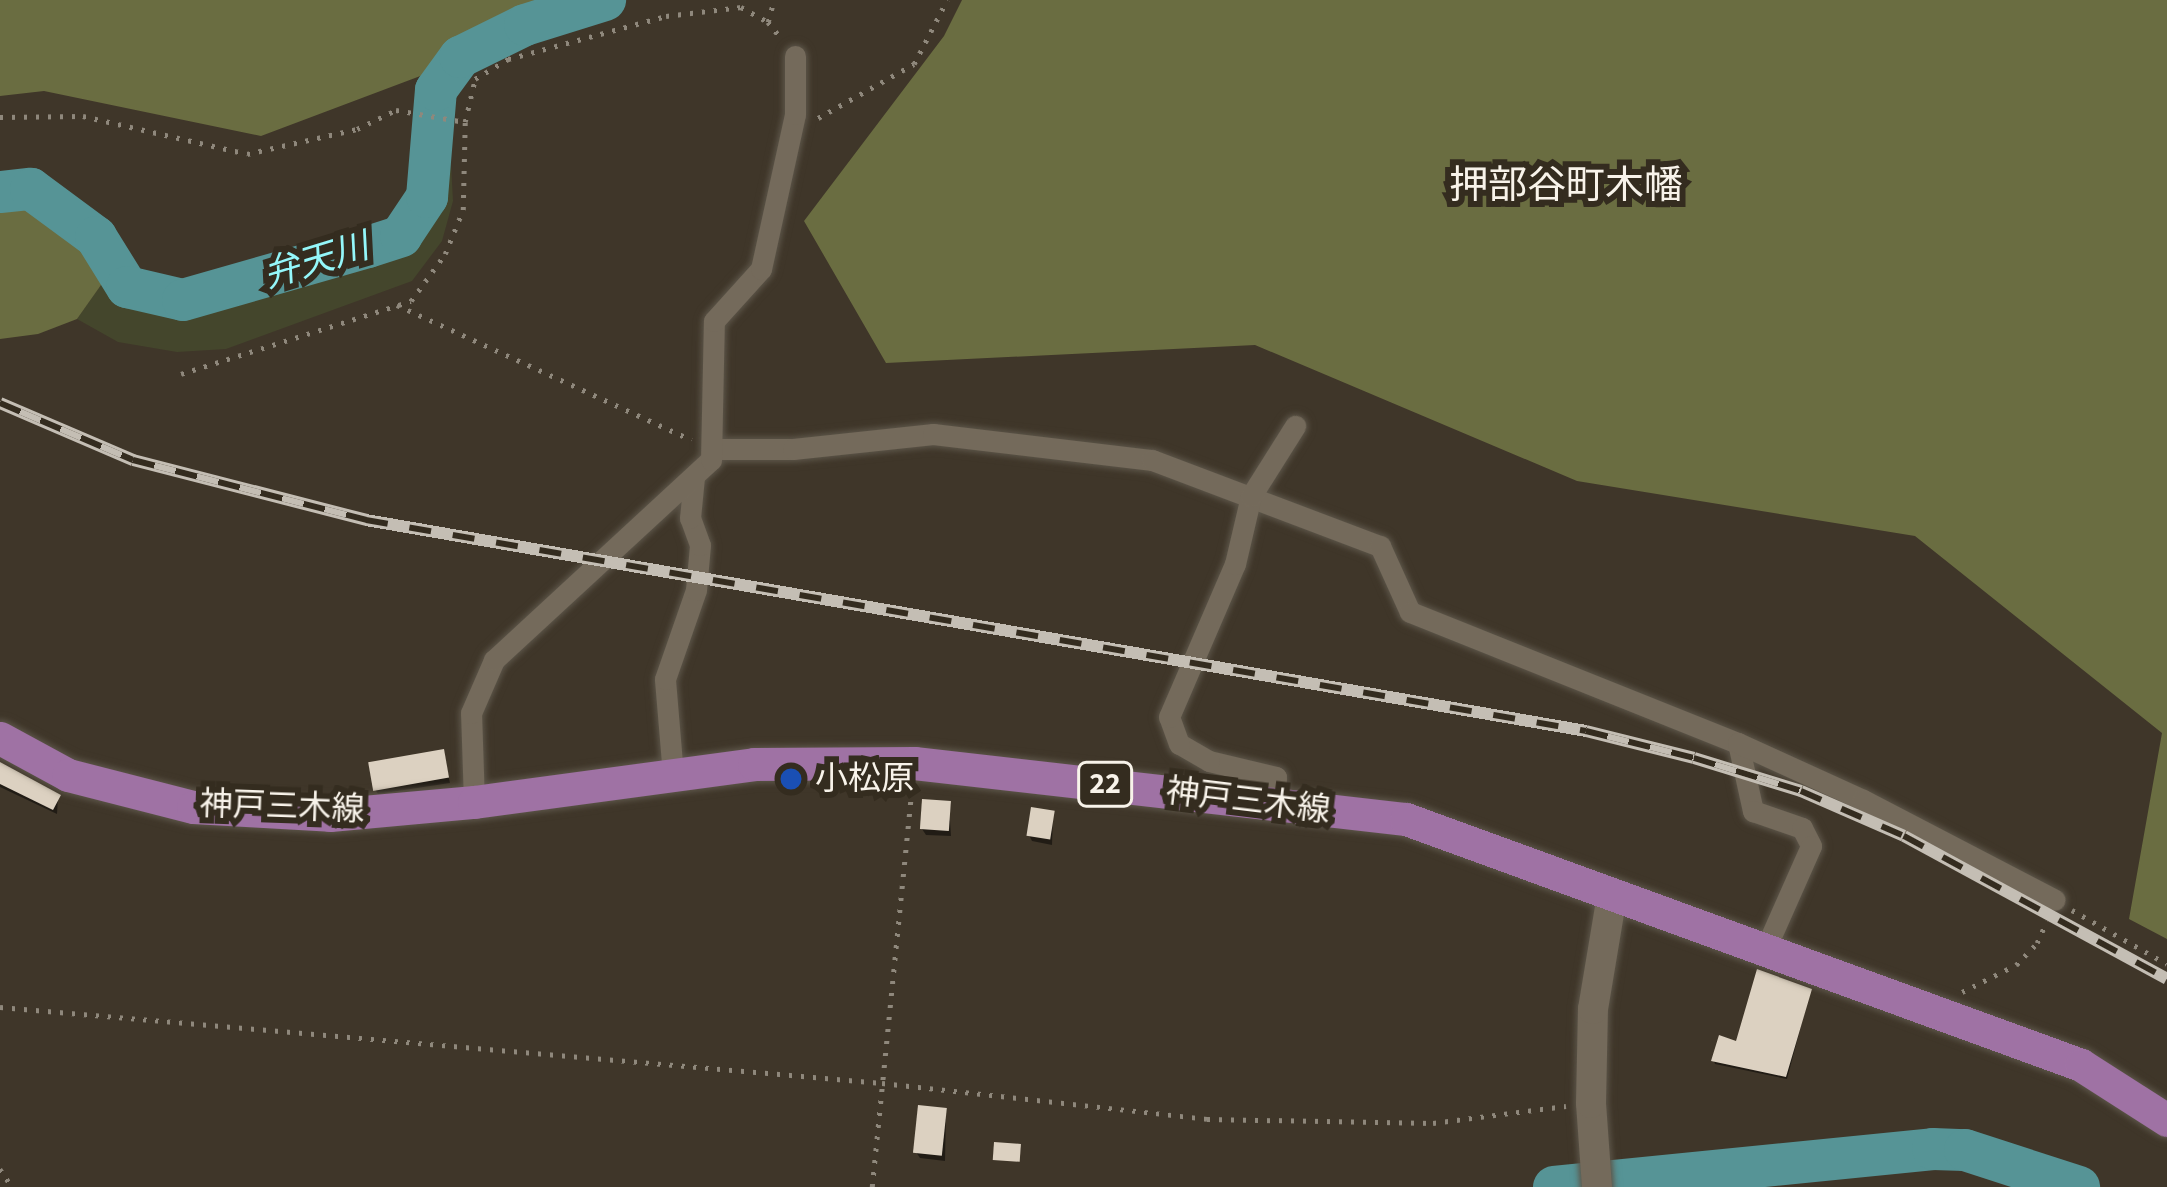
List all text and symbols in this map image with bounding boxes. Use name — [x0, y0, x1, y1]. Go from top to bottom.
district label: 押部谷町木幡 — [1449, 163, 1683, 209]
water label: 弁天川 — [258, 225, 374, 297]
place label: 小松原 — [815, 759, 914, 799]
road number: 22 — [1075, 760, 1135, 808]
marker: 小松原 — [778, 766, 804, 792]
street label: 神戸三木線 — [1164, 771, 1332, 831]
street label: 神戸三木線 — [199, 784, 365, 830]

